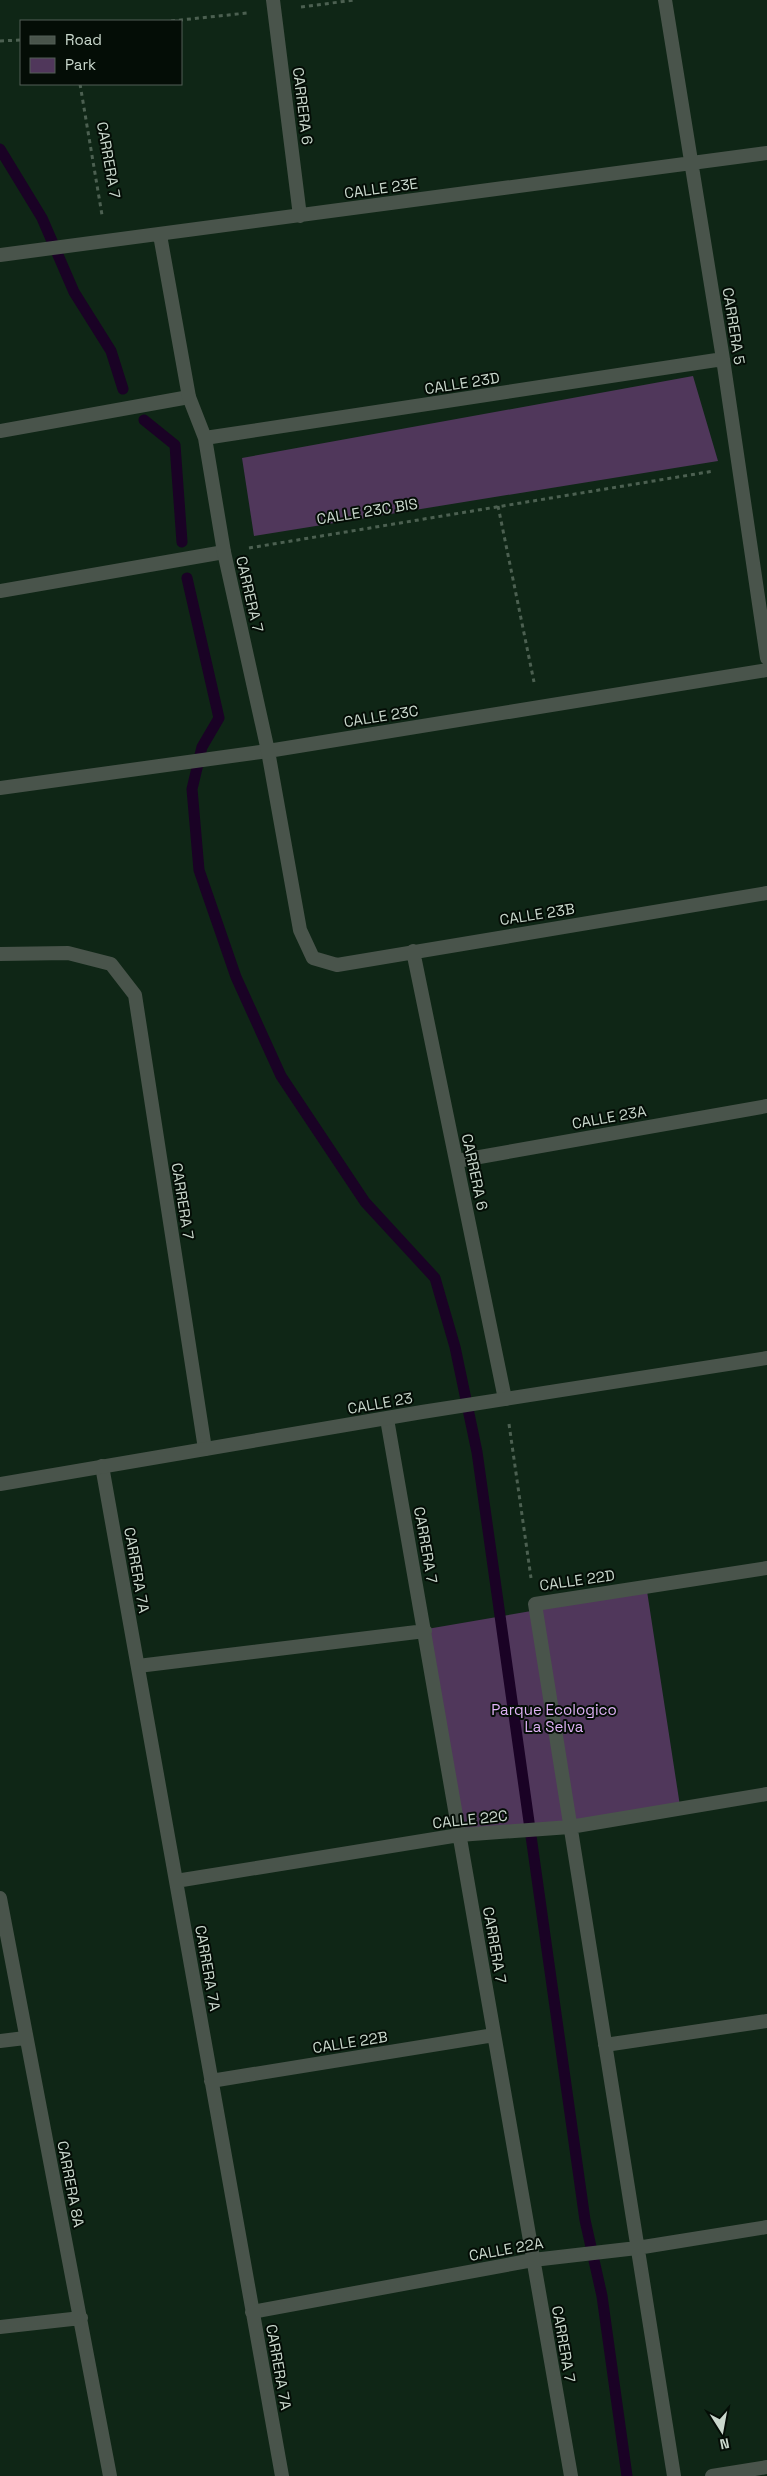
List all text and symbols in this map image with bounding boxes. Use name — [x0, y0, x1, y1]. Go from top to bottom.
legend — [20, 20, 182, 85]
text: Road — [65, 30, 102, 49]
text: Park — [65, 55, 96, 74]
street label: CARRERA 6 — [289, 66, 317, 146]
street label: CARRERA 7 — [93, 120, 125, 200]
street label: CALLE 23E — [343, 173, 419, 203]
street label: CARRERA 5 — [719, 286, 749, 366]
street label: CALLE 23D — [423, 368, 501, 398]
street label: CALLE 23C BIS — [315, 494, 419, 528]
street label: CARRERA 7 — [232, 554, 268, 634]
street label: CALLE 23C — [342, 701, 420, 731]
street label: CALLE 23B — [498, 899, 576, 929]
street label: CALLE 23A — [570, 1101, 648, 1133]
street label: CARRERA 6 — [458, 1132, 492, 1212]
street label: CARRERA 7 — [168, 1161, 198, 1241]
street label: CALLE 23 — [346, 1388, 414, 1418]
street label: CARRERA 7 — [410, 1505, 442, 1585]
street label: CARRERA 7A — [120, 1526, 154, 1615]
street label: CALLE 22D — [538, 1565, 616, 1595]
park label: Parque Ecologico La Selva — [491, 1700, 617, 1736]
street label: CALLE 22C — [432, 1806, 508, 1832]
street label: CARRERA 7 — [479, 1905, 511, 1985]
street label: CARRERA 7A — [191, 1924, 225, 2013]
street label: CALLE 22B — [311, 2027, 389, 2057]
street label: CARRERA 8A — [53, 2139, 89, 2229]
street label: CALLE 22A — [467, 2233, 545, 2265]
street label: CARRERA 7 — [548, 2304, 580, 2384]
street label: CARRERA 7A — [262, 2323, 296, 2412]
north arrow — [697, 2406, 747, 2456]
text: N — [718, 2434, 731, 2453]

